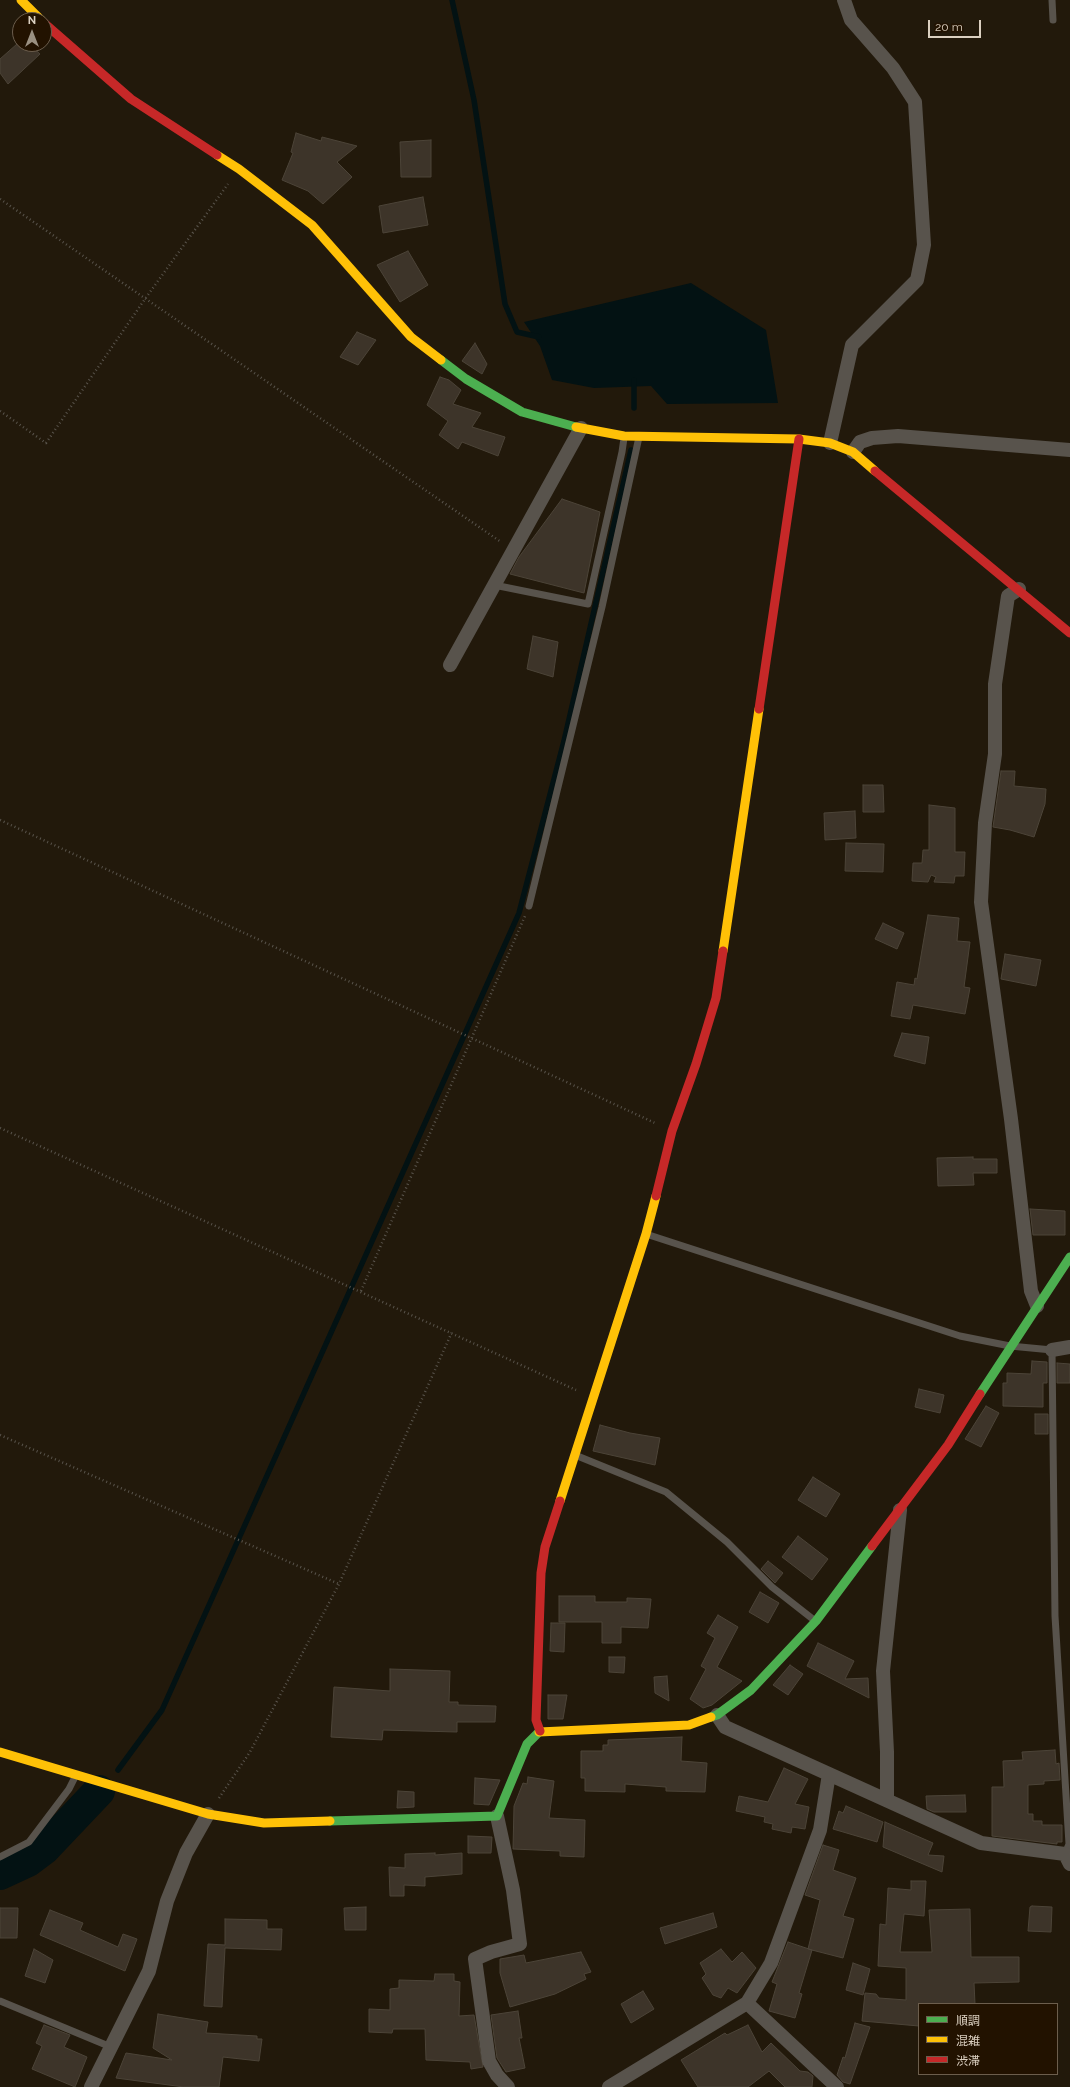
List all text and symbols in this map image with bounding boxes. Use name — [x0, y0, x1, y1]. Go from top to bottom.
north arrow — [12, 12, 52, 52]
scale bar — [930, 12, 983, 38]
text: N — [28, 14, 36, 27]
text: 20 m — [935, 20, 963, 34]
legend — [918, 2003, 1058, 2075]
text: 順調 — [956, 2014, 980, 2028]
text: 混雑 — [956, 2034, 980, 2048]
text: 渋滞 — [956, 2054, 980, 2068]

